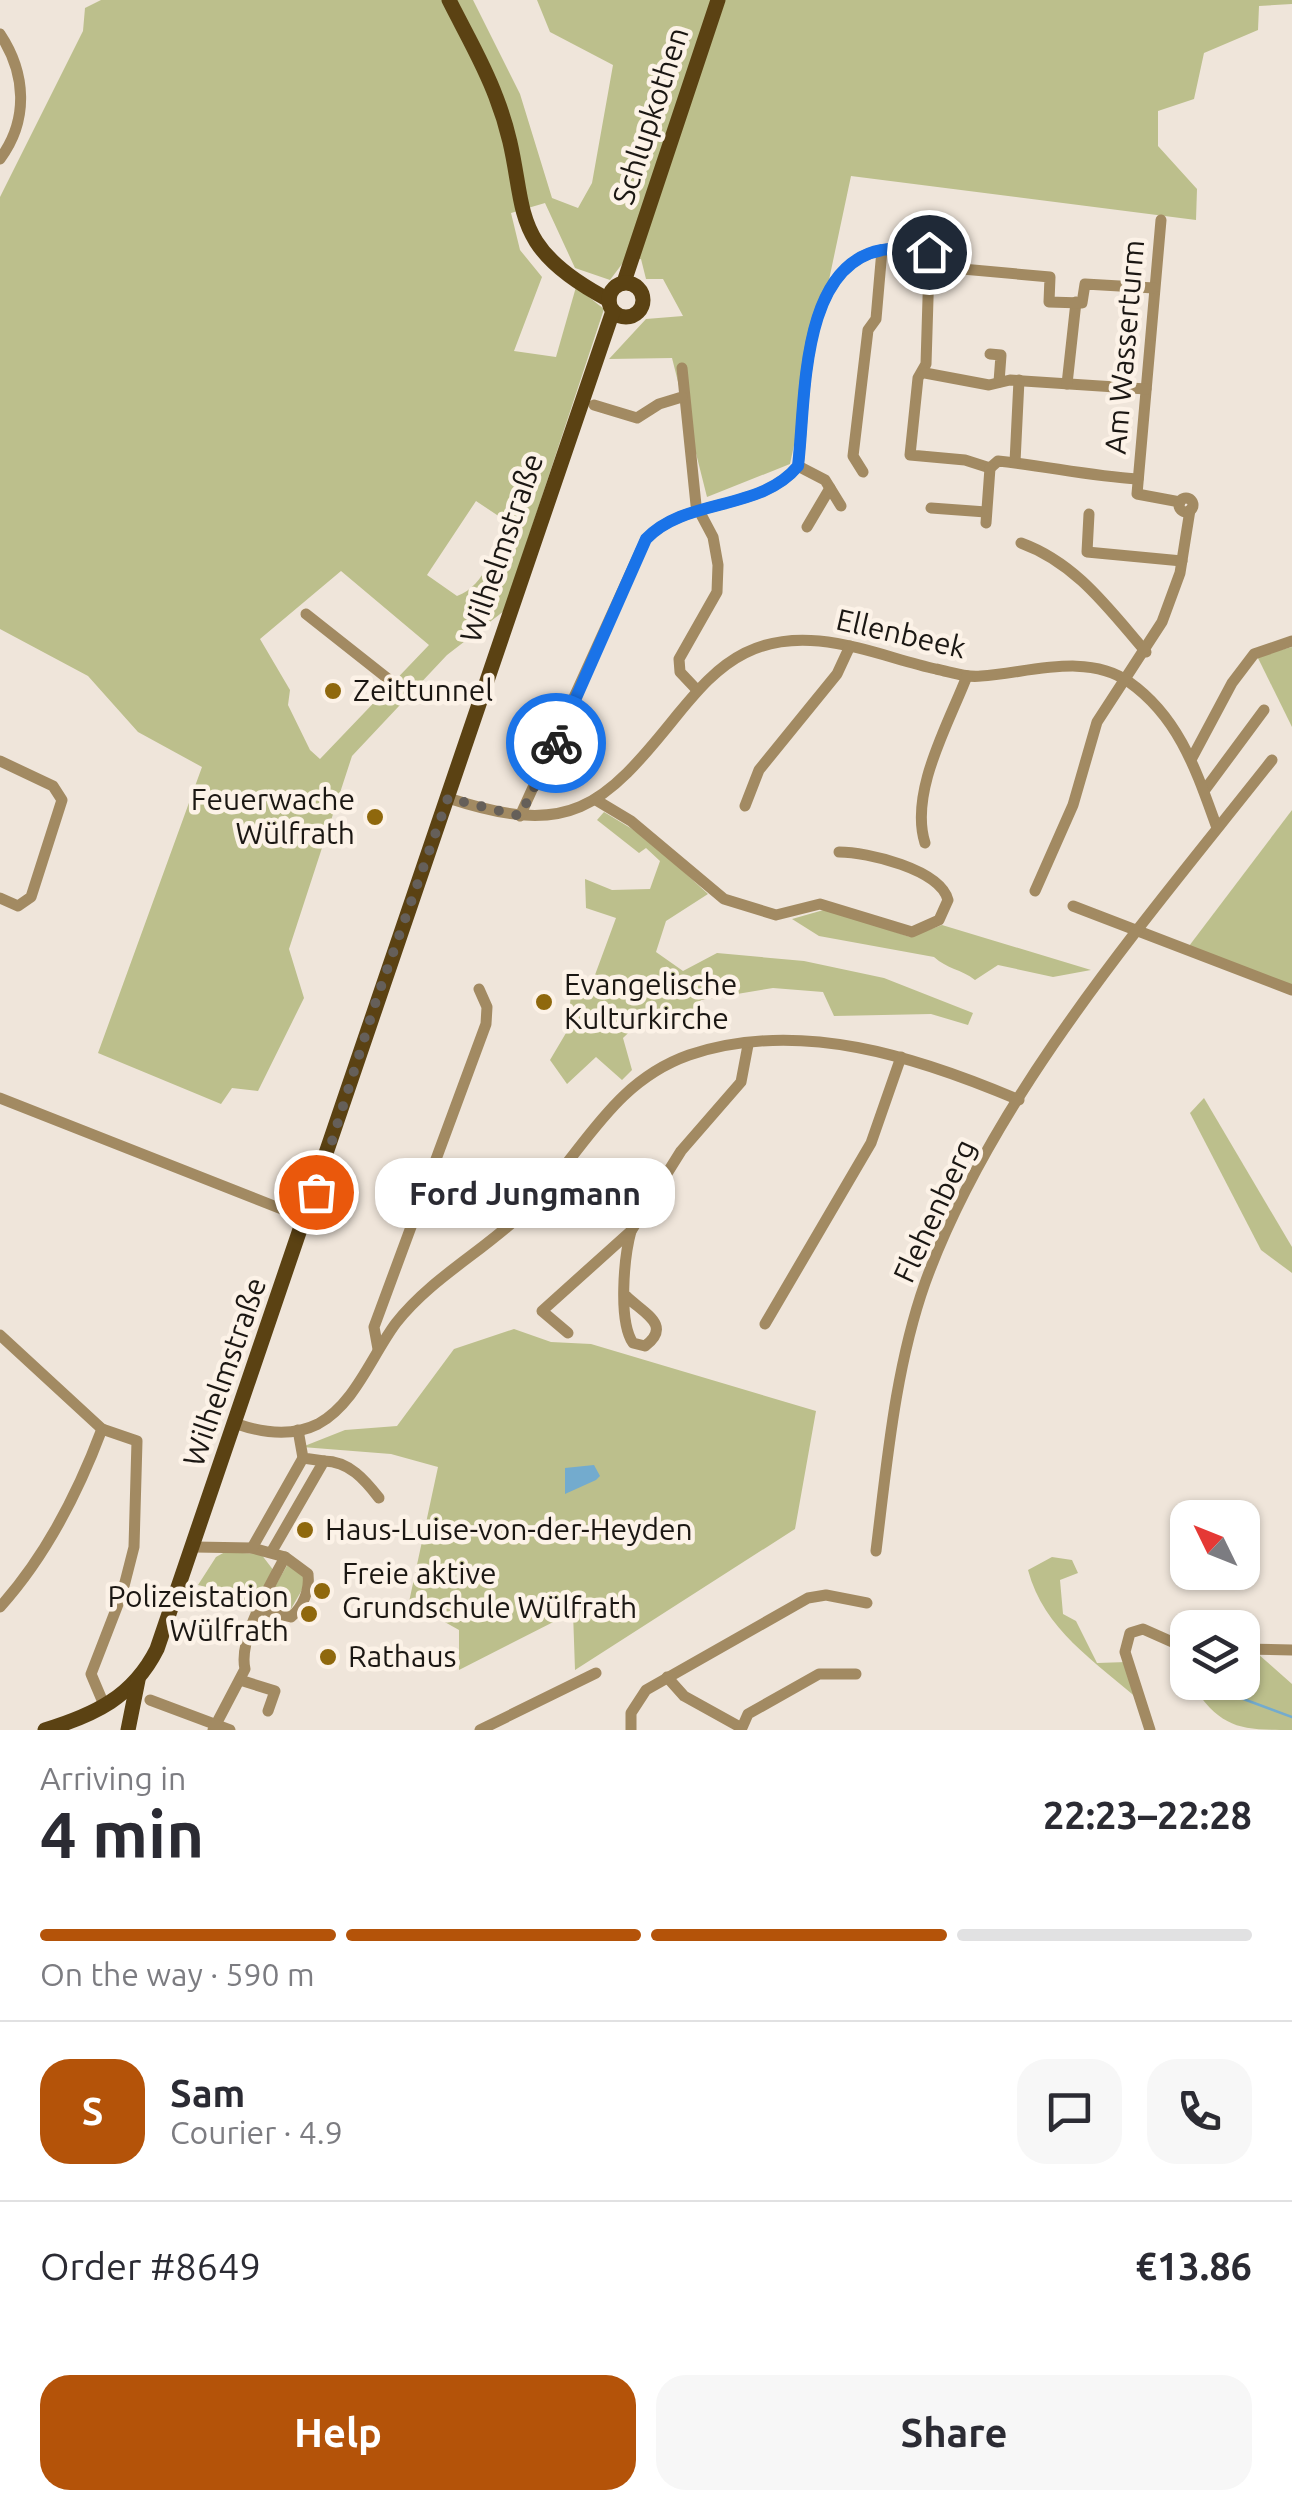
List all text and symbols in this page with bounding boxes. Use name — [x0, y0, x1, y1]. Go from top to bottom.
street label: Schlupkothen — [605, 23, 695, 208]
pin — [887, 210, 972, 295]
icon: home — [902, 225, 957, 280]
street label: Am Wasserturm — [1098, 238, 1150, 455]
street label: Wilhelmstraße — [453, 449, 549, 646]
street label: Ellenbeek — [833, 602, 969, 664]
place label: Zeittunnel — [353, 673, 493, 707]
marker: Zeittunnel — [322, 680, 344, 702]
courier — [506, 693, 606, 793]
icon: bike — [529, 716, 584, 771]
place label: Feuerwache Wülfrath — [191, 782, 355, 850]
marker: Feuerwache Wülfrath — [364, 806, 386, 828]
place label: Evangelische Kulturkirche — [564, 967, 737, 1035]
marker: Evangelische Kulturkirche — [533, 991, 555, 1013]
street label: Flehenberg — [886, 1134, 982, 1287]
pin — [274, 1150, 359, 1235]
callout: Ford Jungmann — [376, 1157, 676, 1227]
icon: bag — [289, 1165, 344, 1220]
text: Ford Jungmann — [409, 1175, 641, 1211]
street label: Wilhelmstraße — [176, 1273, 272, 1470]
north arrow — [1170, 1500, 1260, 1590]
map controls — [1170, 1500, 1260, 1700]
place label: Haus-Luise-von-der-Heyden — [325, 1512, 693, 1546]
marker: Haus-Luise-von-der-Heyden — [294, 1519, 316, 1541]
place label: Freie aktive Grundschule Wülfrath — [342, 1556, 637, 1624]
place label: Polizeistation Wülfrath — [107, 1579, 289, 1647]
marker: Freie aktive Grundschule Wülfrath — [311, 1580, 333, 1602]
marker: Polizeistation Wülfrath — [298, 1603, 320, 1625]
button: layers — [1170, 1610, 1260, 1700]
place label: Rathaus — [348, 1639, 457, 1673]
marker: Rathaus — [317, 1646, 339, 1668]
text: Arriving in — [40, 1760, 186, 1796]
text: 22:23–22:28 — [1043, 1794, 1252, 1836]
text: 4 min — [40, 1797, 204, 1870]
text: On the way · 590 m — [40, 1956, 315, 1992]
button: chat — [1017, 2059, 1122, 2164]
button: phone — [1147, 2059, 1252, 2164]
text: Sam — [170, 2072, 245, 2114]
text: S — [82, 2090, 103, 2132]
text: Courier · 4.9 — [170, 2114, 343, 2150]
text: Order #8649 — [40, 2245, 261, 2287]
text: €13.86 — [1135, 2245, 1252, 2287]
button: Help — [40, 2375, 636, 2490]
button: Share — [656, 2375, 1252, 2490]

